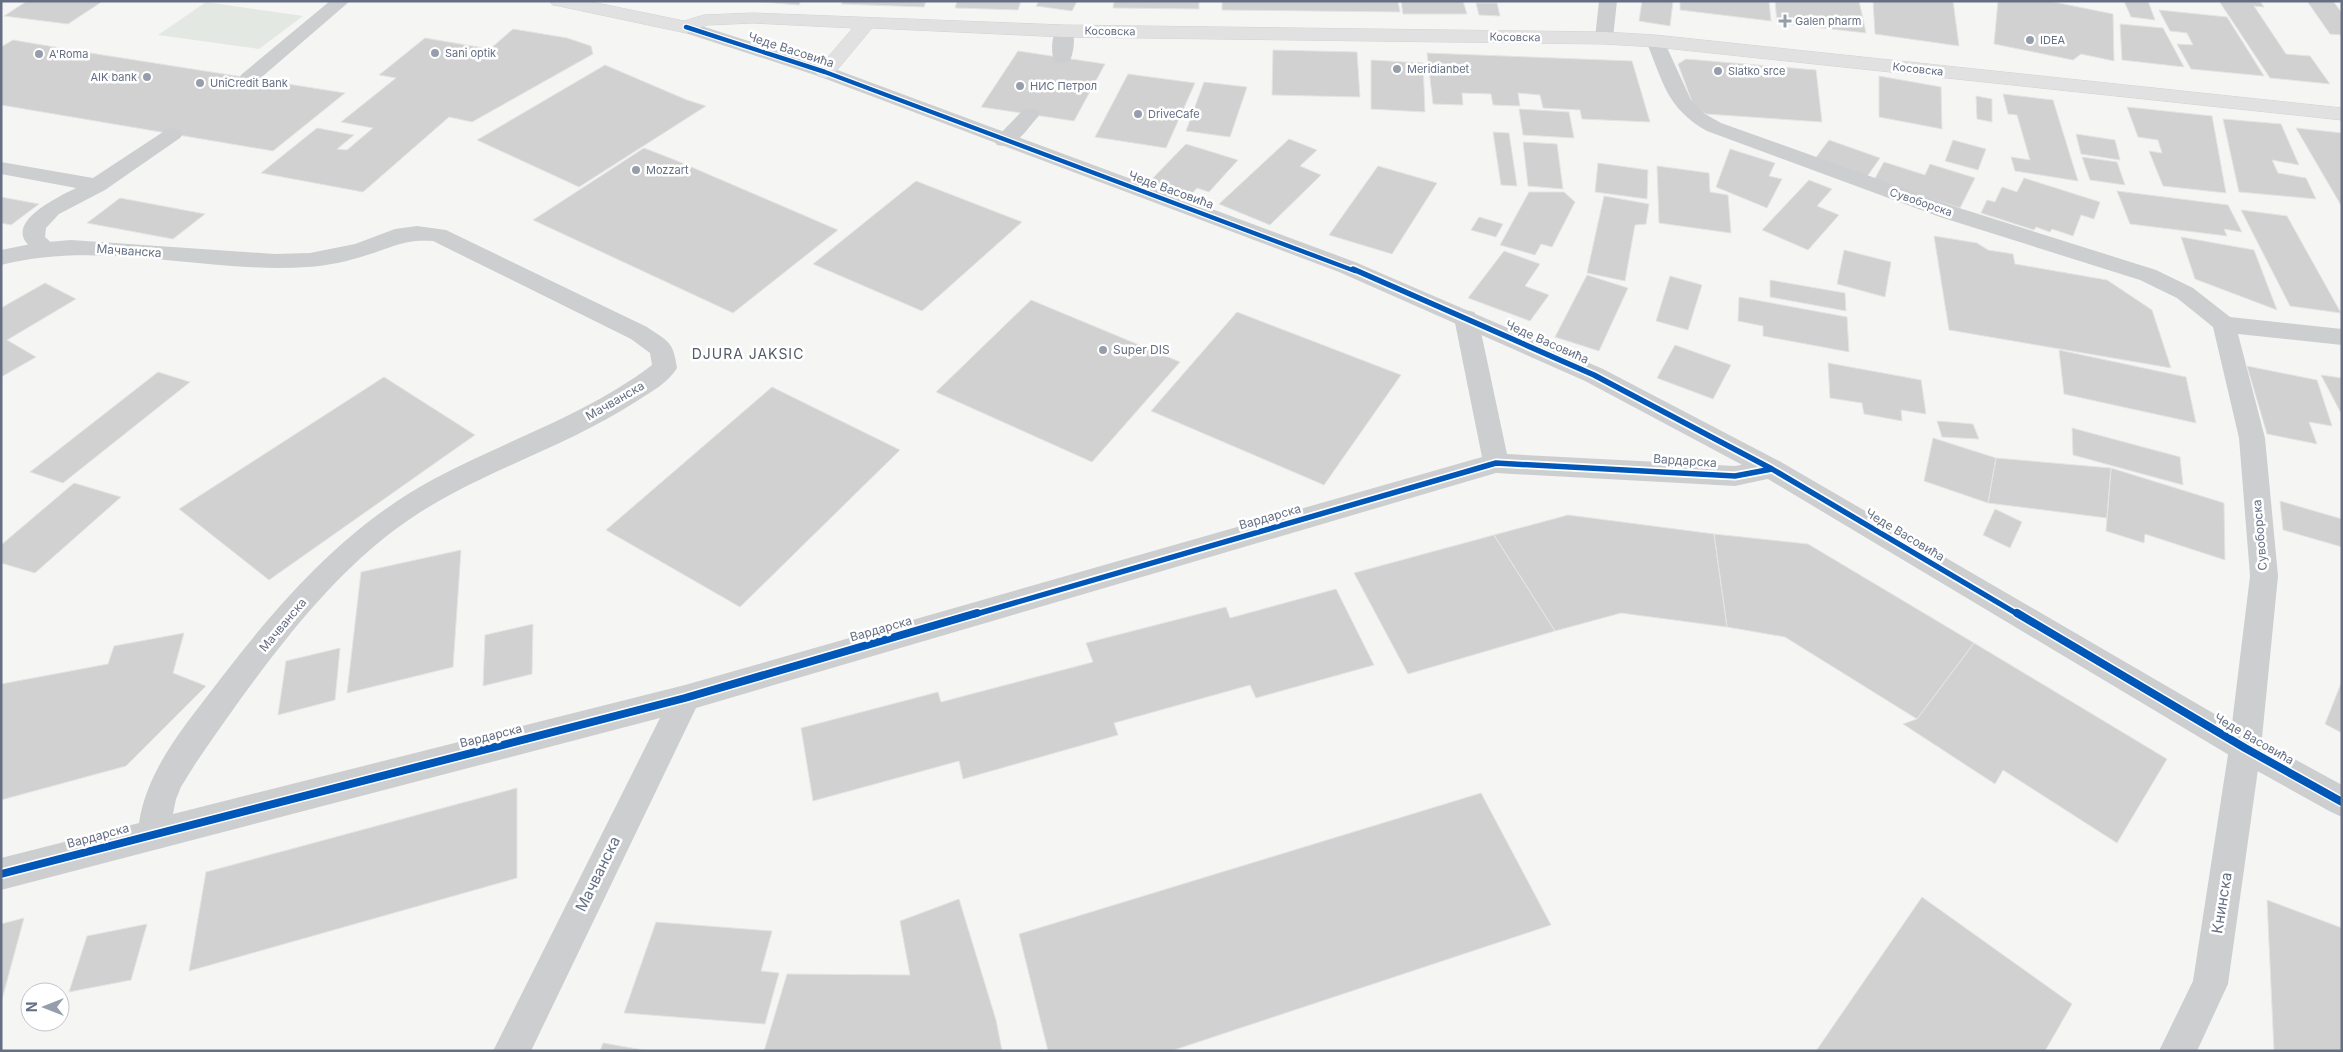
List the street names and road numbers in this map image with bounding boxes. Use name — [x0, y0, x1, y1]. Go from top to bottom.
street label: Косовска — [1084, 24, 1136, 38]
street label: Чеде Васовића — [746, 29, 836, 71]
street label: Косовска — [1489, 30, 1541, 44]
street label: Косовска — [1892, 59, 1944, 79]
street label: Чеде Васовића — [1126, 167, 1216, 212]
street label: Сувоборска — [1888, 185, 1954, 219]
street label: Мачванска — [96, 241, 162, 260]
street label: Чеде Васовића — [1503, 316, 1591, 367]
street label: Мачванска — [583, 378, 647, 423]
street label: Вардарска — [1653, 451, 1717, 470]
street label: Сувоборска — [2249, 499, 2270, 571]
street label: Вардарска — [1237, 501, 1303, 533]
street label: Чеде Васовића — [1863, 505, 1948, 564]
street label: Мачванска — [256, 595, 309, 654]
street label: Вардарска — [848, 613, 914, 645]
street label: Чеде Васовића — [2212, 710, 2297, 767]
street label: Вардарска — [458, 721, 524, 750]
street label: Вардарска — [65, 820, 131, 851]
street label: Мачванска — [571, 833, 624, 915]
street label: Книнска — [2207, 871, 2236, 935]

